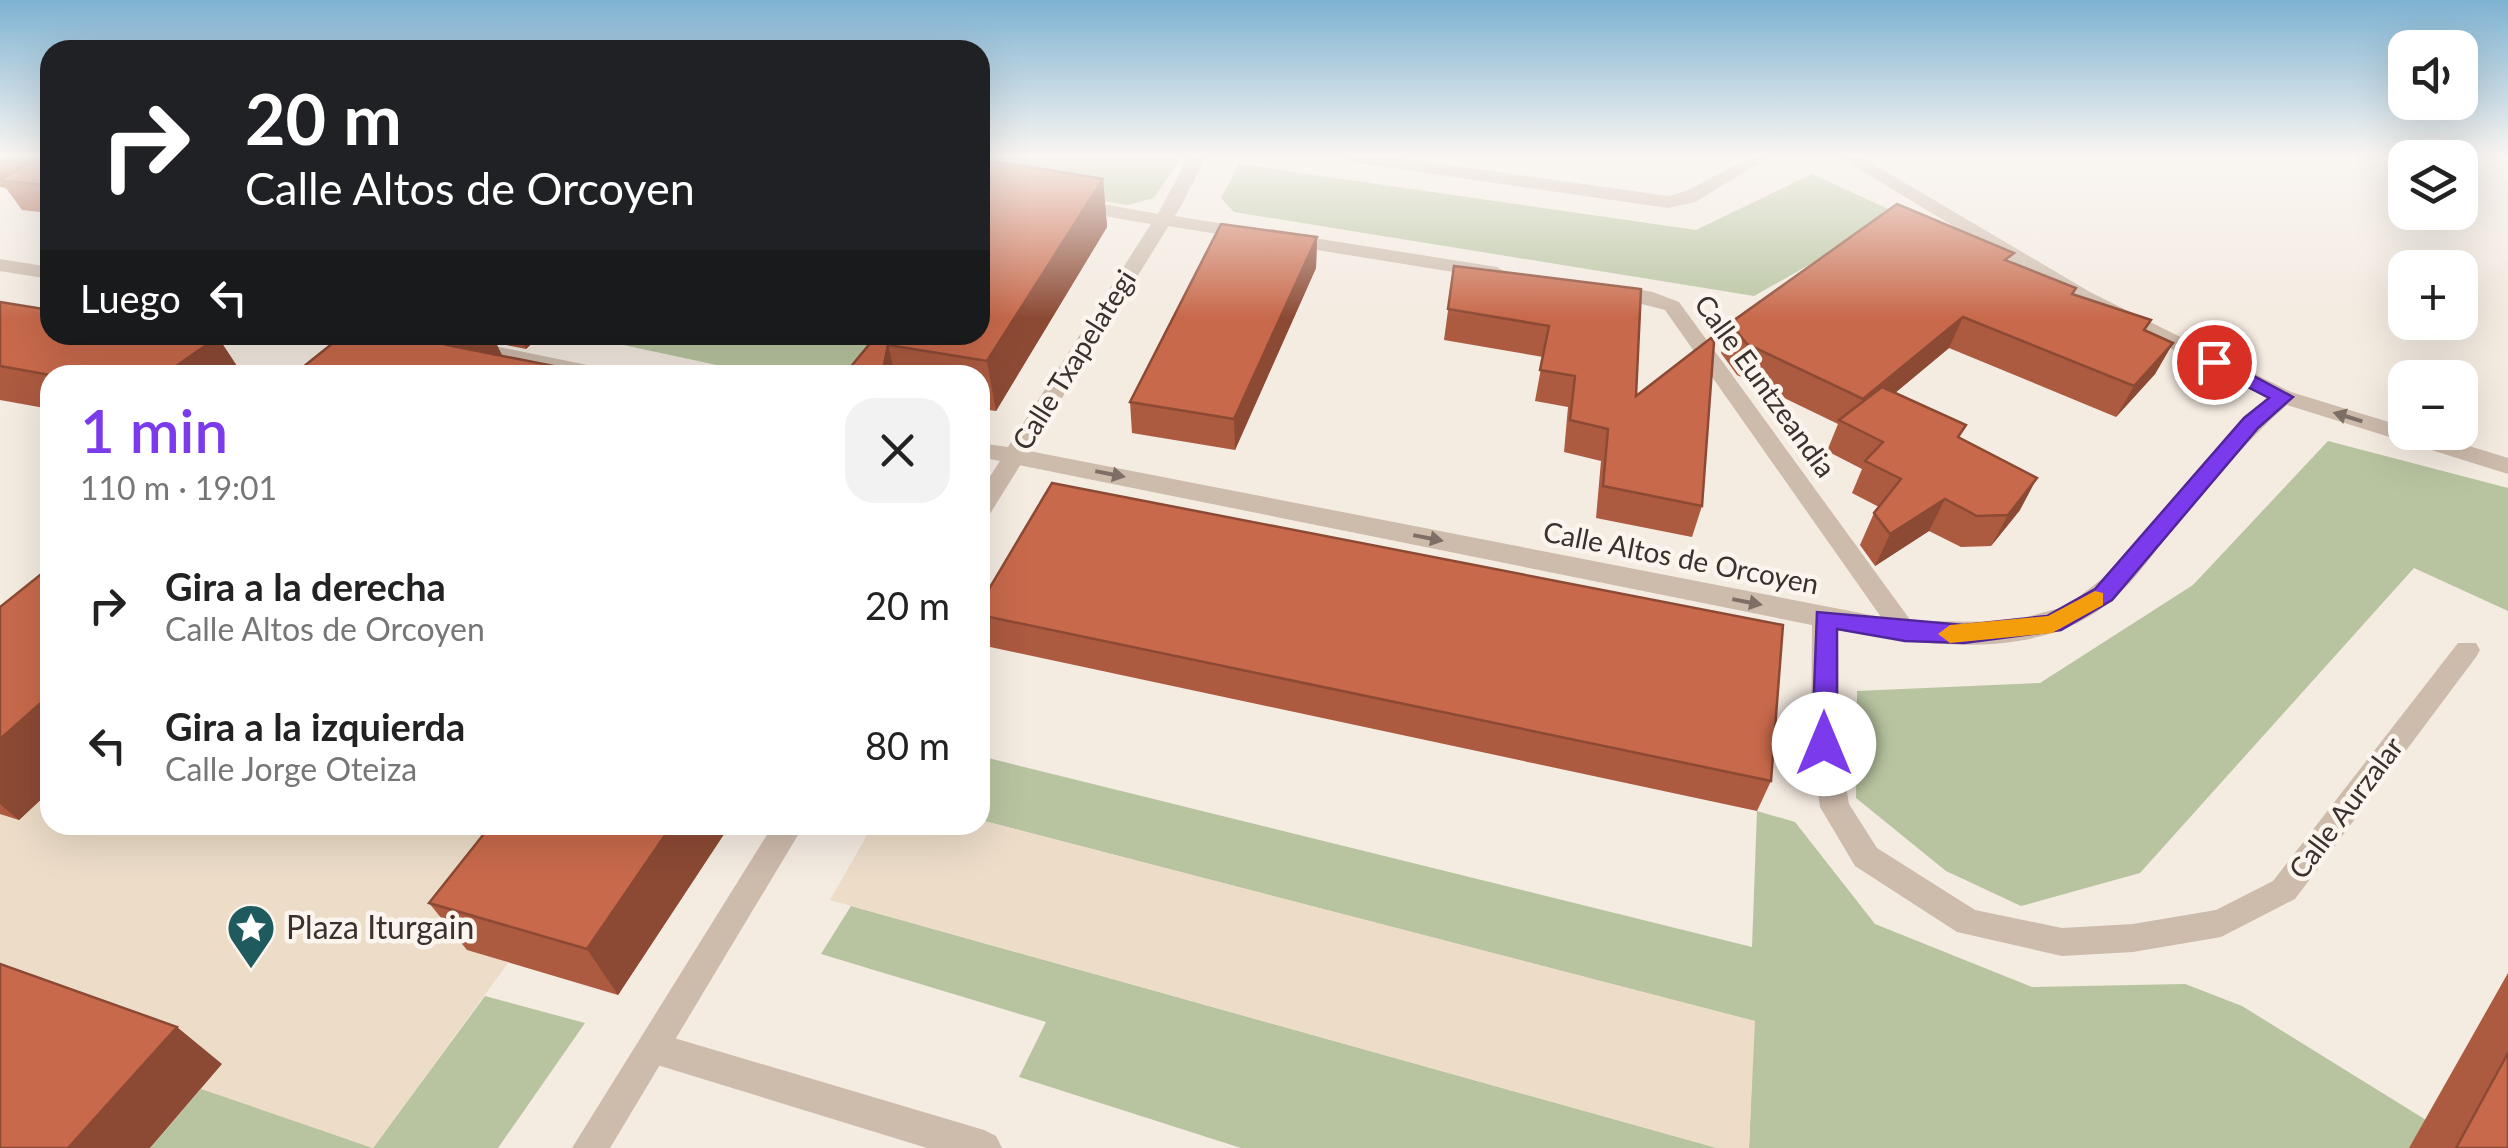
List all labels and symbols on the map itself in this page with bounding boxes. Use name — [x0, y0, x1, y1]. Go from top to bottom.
street label: Calle Txapelategi — [1004, 263, 1142, 456]
street label: Calle Euntzeandia — [1688, 287, 1843, 483]
pin — [2172, 320, 2257, 405]
one-way arrow — [2332, 409, 2363, 424]
one-way arrow — [1094, 467, 1126, 482]
street label: Calle Altos de Orcoyen — [1541, 514, 1822, 600]
one-way arrow — [1413, 531, 1444, 547]
one-way arrow — [1732, 595, 1763, 611]
position arrow — [1772, 692, 1876, 796]
street label: Calle Aurzalar — [2281, 730, 2409, 885]
place icon: Plaza Iturgain — [225, 902, 277, 970]
place label: Plaza Iturgain — [286, 907, 474, 946]

